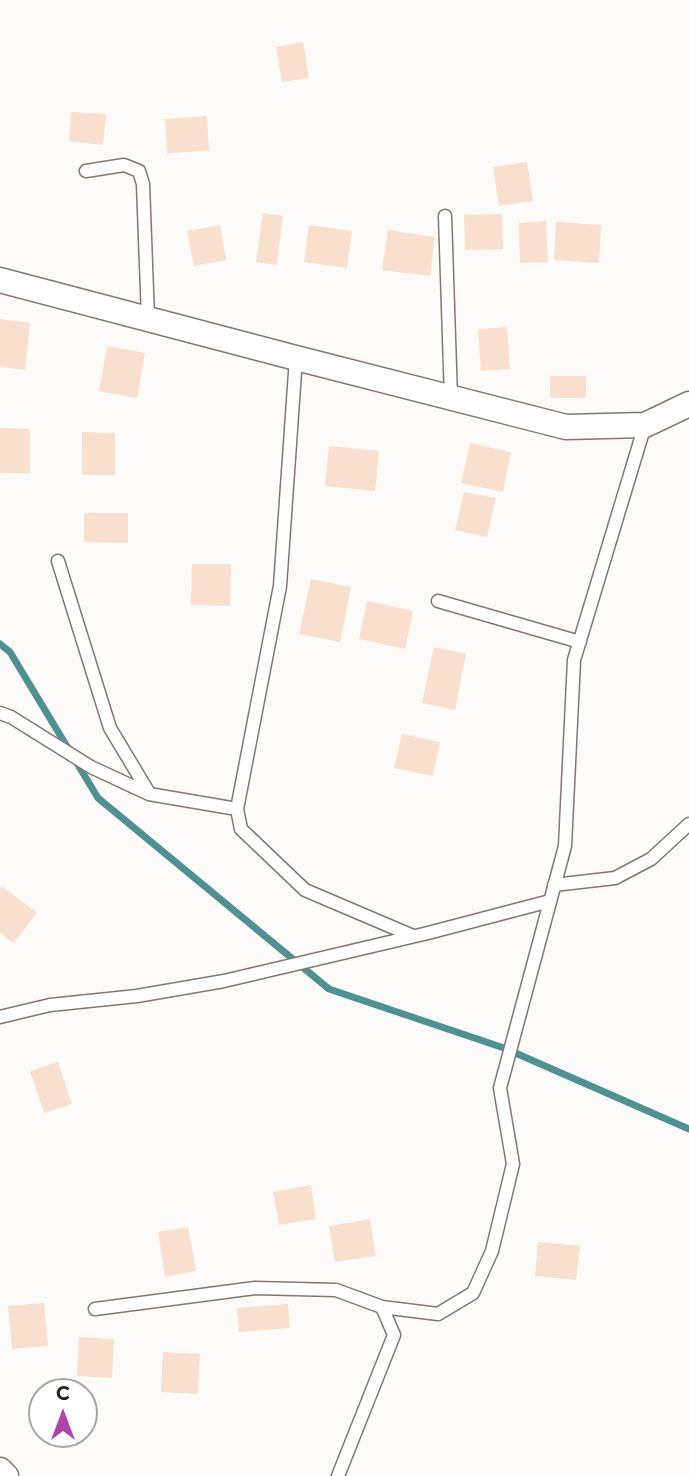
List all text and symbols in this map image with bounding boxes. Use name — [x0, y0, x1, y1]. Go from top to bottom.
north arrow — [28, 1378, 98, 1448]
text: С — [56, 1382, 70, 1405]

